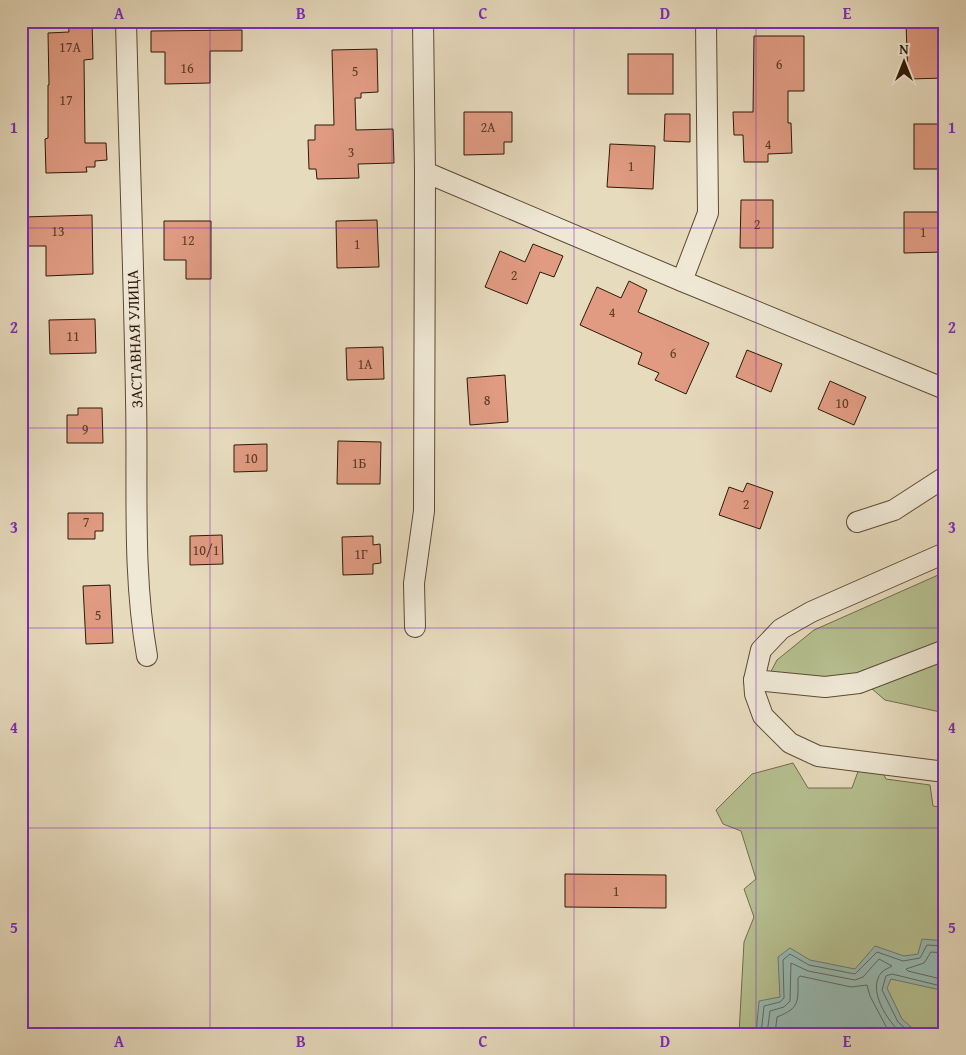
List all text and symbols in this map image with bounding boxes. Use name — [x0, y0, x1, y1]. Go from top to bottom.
text: A — [114, 1, 125, 25]
text: B — [296, 1, 306, 25]
text: C — [478, 1, 488, 25]
text: D — [660, 1, 670, 25]
text: E — [843, 1, 852, 25]
house number: 17А — [59, 37, 81, 57]
north arrow — [878, 38, 928, 88]
text: N — [899, 39, 909, 59]
house number: 6 — [776, 54, 783, 74]
house number: 16 — [180, 58, 194, 78]
house number: 5 — [352, 61, 358, 81]
house number: 17 — [59, 90, 73, 110]
text: 1 — [10, 115, 18, 139]
text: 1 — [948, 115, 956, 139]
house number: 2А — [480, 117, 496, 137]
house number: 4 — [765, 134, 772, 154]
house number: 3 — [348, 142, 354, 162]
house number: 1 — [628, 156, 634, 176]
house number: 2 — [754, 214, 760, 234]
house number: 13 — [51, 221, 65, 241]
house number: 1 — [920, 222, 926, 242]
house number: 12 — [181, 230, 195, 250]
house number: 1 — [354, 234, 360, 254]
house number: 2 — [511, 265, 517, 285]
street label: ЗАСТАВНАЯ УЛИЦА — [120, 269, 148, 409]
house number: 4 — [609, 302, 616, 322]
text: 2 — [10, 315, 18, 339]
text: 2 — [948, 315, 956, 339]
house number: 11 — [66, 326, 80, 346]
house number: 6 — [670, 343, 677, 363]
house number: 1А — [357, 354, 373, 374]
house number: 8 — [484, 390, 491, 410]
house number: 10 — [835, 393, 849, 413]
house number: 9 — [82, 419, 89, 439]
house number: 10 — [244, 448, 258, 468]
house number: 1Б — [352, 453, 366, 473]
house number: 2 — [743, 494, 749, 514]
house number: 7 — [83, 512, 90, 532]
text: 3 — [10, 515, 18, 539]
text: 3 — [948, 515, 956, 539]
house number: 10/1 — [193, 540, 219, 560]
house number: 1Г — [354, 544, 368, 564]
house number: 5 — [95, 605, 101, 625]
text: 4 — [10, 715, 18, 739]
text: 4 — [948, 715, 956, 739]
house number: 1 — [613, 881, 619, 901]
text: 5 — [10, 915, 18, 939]
text: 5 — [948, 915, 956, 939]
text: A — [114, 1029, 125, 1053]
text: B — [296, 1029, 306, 1053]
text: C — [478, 1029, 488, 1053]
text: D — [660, 1029, 670, 1053]
text: E — [843, 1029, 852, 1053]

